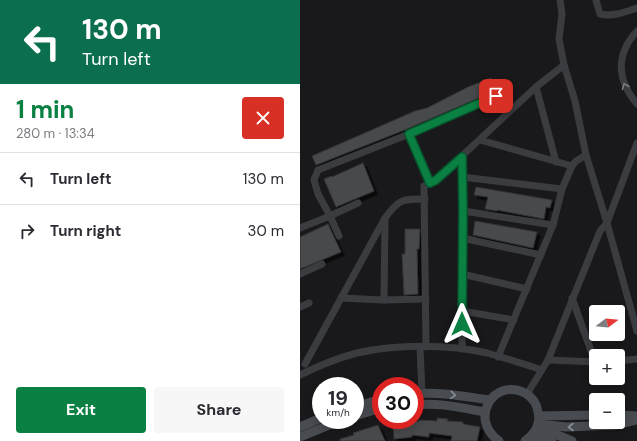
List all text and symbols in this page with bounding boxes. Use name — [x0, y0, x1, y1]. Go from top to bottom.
text: 130 m — [82, 11, 162, 48]
icon: left — [16, 16, 68, 68]
text: Turn left — [82, 47, 151, 71]
pin — [479, 79, 513, 113]
one-way arrow — [622, 83, 630, 90]
icon: arrive — [485, 85, 507, 107]
text: 1 min — [16, 94, 74, 125]
button: close — [242, 97, 284, 139]
text: 280 m · 13:34 — [16, 125, 95, 142]
icon: left — [16, 168, 38, 190]
text: Turn left — [50, 169, 111, 189]
text: 130 m — [243, 169, 284, 189]
icon: right — [16, 220, 38, 242]
text: Turn right — [50, 221, 121, 241]
text: 30 m — [248, 221, 284, 241]
position arrow — [441, 303, 483, 345]
north arrow — [589, 305, 625, 341]
map controls — [589, 305, 625, 429]
button: + — [589, 349, 625, 385]
speed limit sign: 30 — [372, 377, 424, 429]
text: 19 — [328, 385, 348, 411]
button: Exit — [16, 387, 146, 433]
button: Share — [154, 387, 284, 433]
one-way arrow — [450, 391, 456, 400]
button: − — [589, 393, 625, 429]
text: km/h — [326, 406, 350, 419]
one-way arrow — [568, 423, 574, 431]

